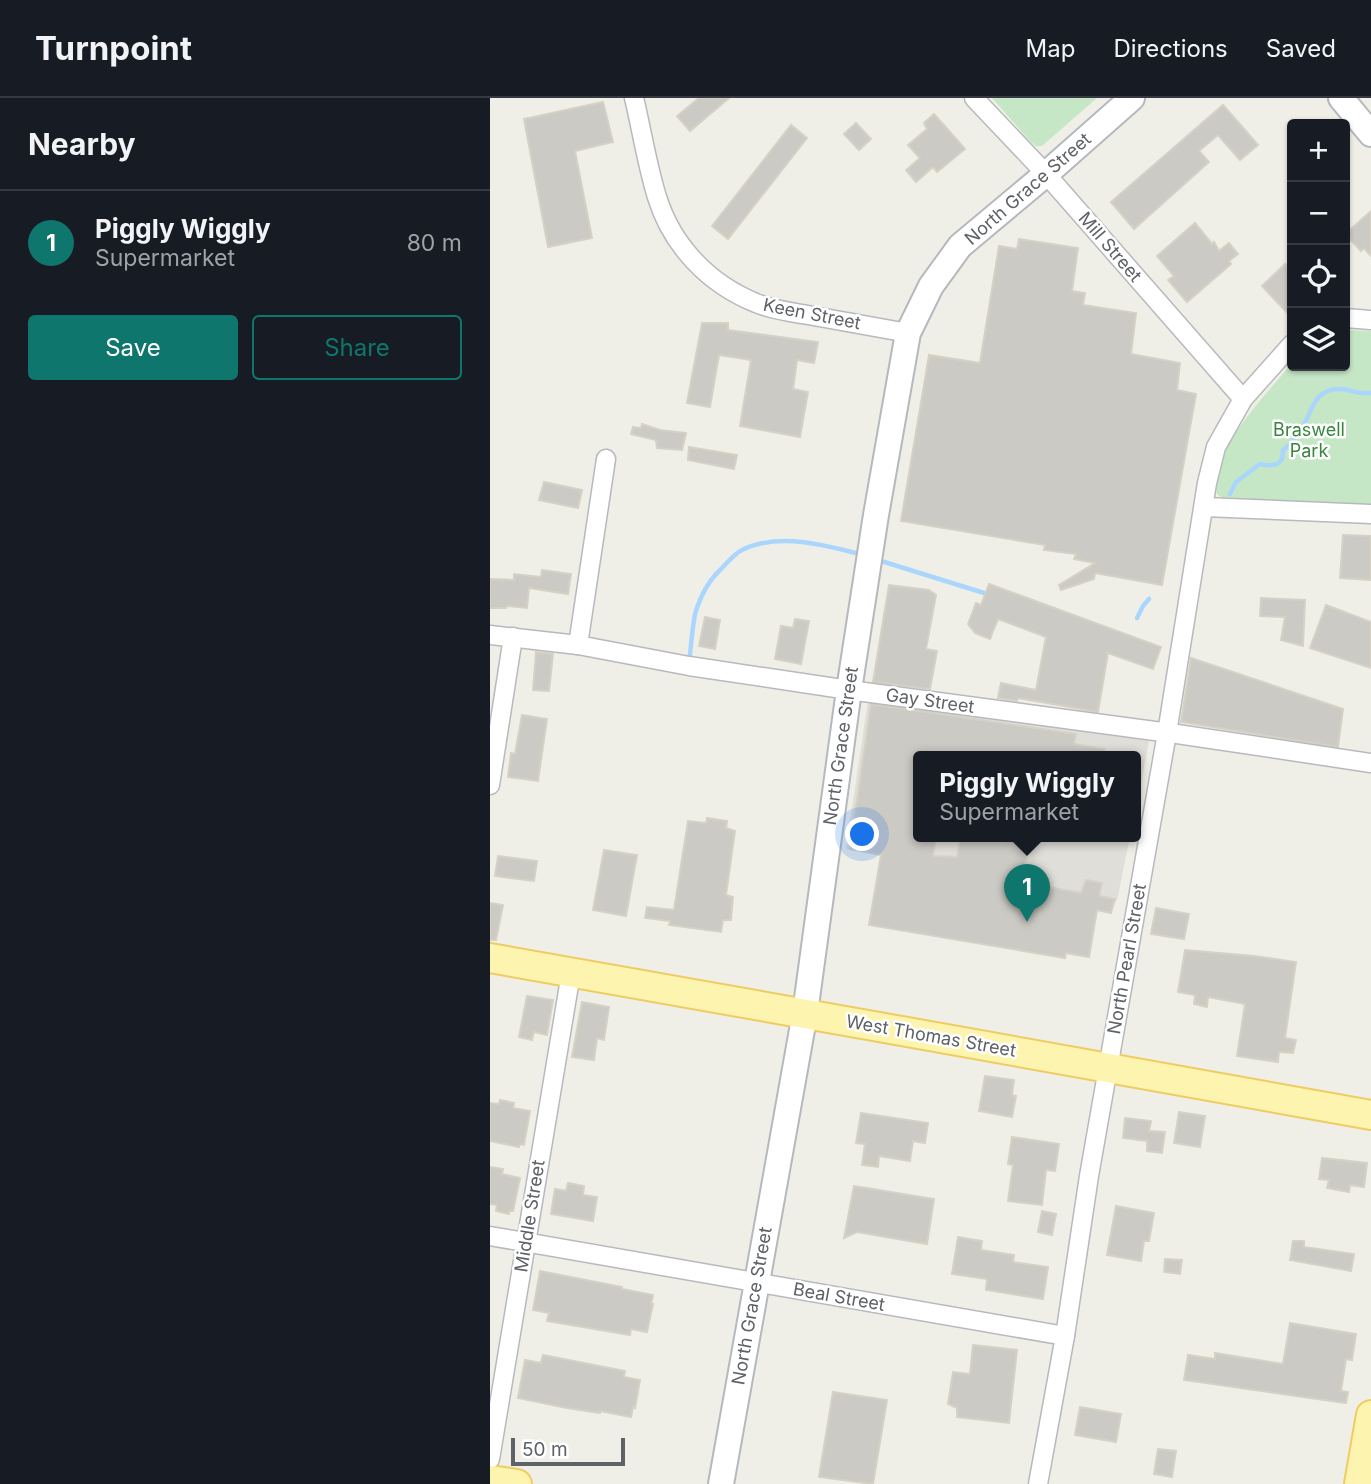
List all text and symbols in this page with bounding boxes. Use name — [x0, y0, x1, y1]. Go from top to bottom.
text: Turnpoint — [35, 28, 192, 68]
text: Map — [1026, 34, 1075, 63]
text: Directions — [1113, 34, 1228, 63]
text: Saved — [1266, 34, 1336, 63]
map controls — [1287, 119, 1350, 371]
button: + — [1287, 119, 1350, 182]
text: Nearby — [28, 126, 136, 162]
street label: North Grace Street — [960, 128, 1095, 249]
button: − — [1287, 182, 1350, 245]
street label: Mill Street — [1075, 208, 1146, 286]
text: Piggly Wiggly — [95, 213, 271, 244]
text: 1 — [46, 229, 56, 257]
text: 80 m — [407, 229, 462, 257]
text: Supermarket — [95, 244, 235, 272]
button: locate — [1287, 245, 1350, 308]
street label: Keen Street — [762, 294, 863, 333]
button: layers — [1287, 308, 1350, 371]
button: Save — [28, 315, 238, 380]
button: Share — [252, 315, 462, 380]
park label: Braswell Park — [1273, 419, 1345, 461]
street label: North Grace Street — [819, 665, 862, 827]
street label: Gay Street — [884, 684, 976, 717]
popup — [913, 751, 1141, 842]
text: Piggly Wiggly — [939, 767, 1115, 798]
text: Supermarket — [939, 798, 1079, 826]
your location — [845, 817, 879, 851]
pin: 1 — [1004, 864, 1050, 922]
street label: North Pearl Street — [1103, 882, 1150, 1036]
street label: West Thomas Street — [845, 1010, 1018, 1061]
street label: Middle Street — [510, 1158, 549, 1274]
street label: North Grace Street — [727, 1225, 776, 1386]
street label: Beal Street — [792, 1278, 887, 1315]
scale bar — [511, 1435, 625, 1467]
text: 50 m — [522, 1438, 568, 1461]

